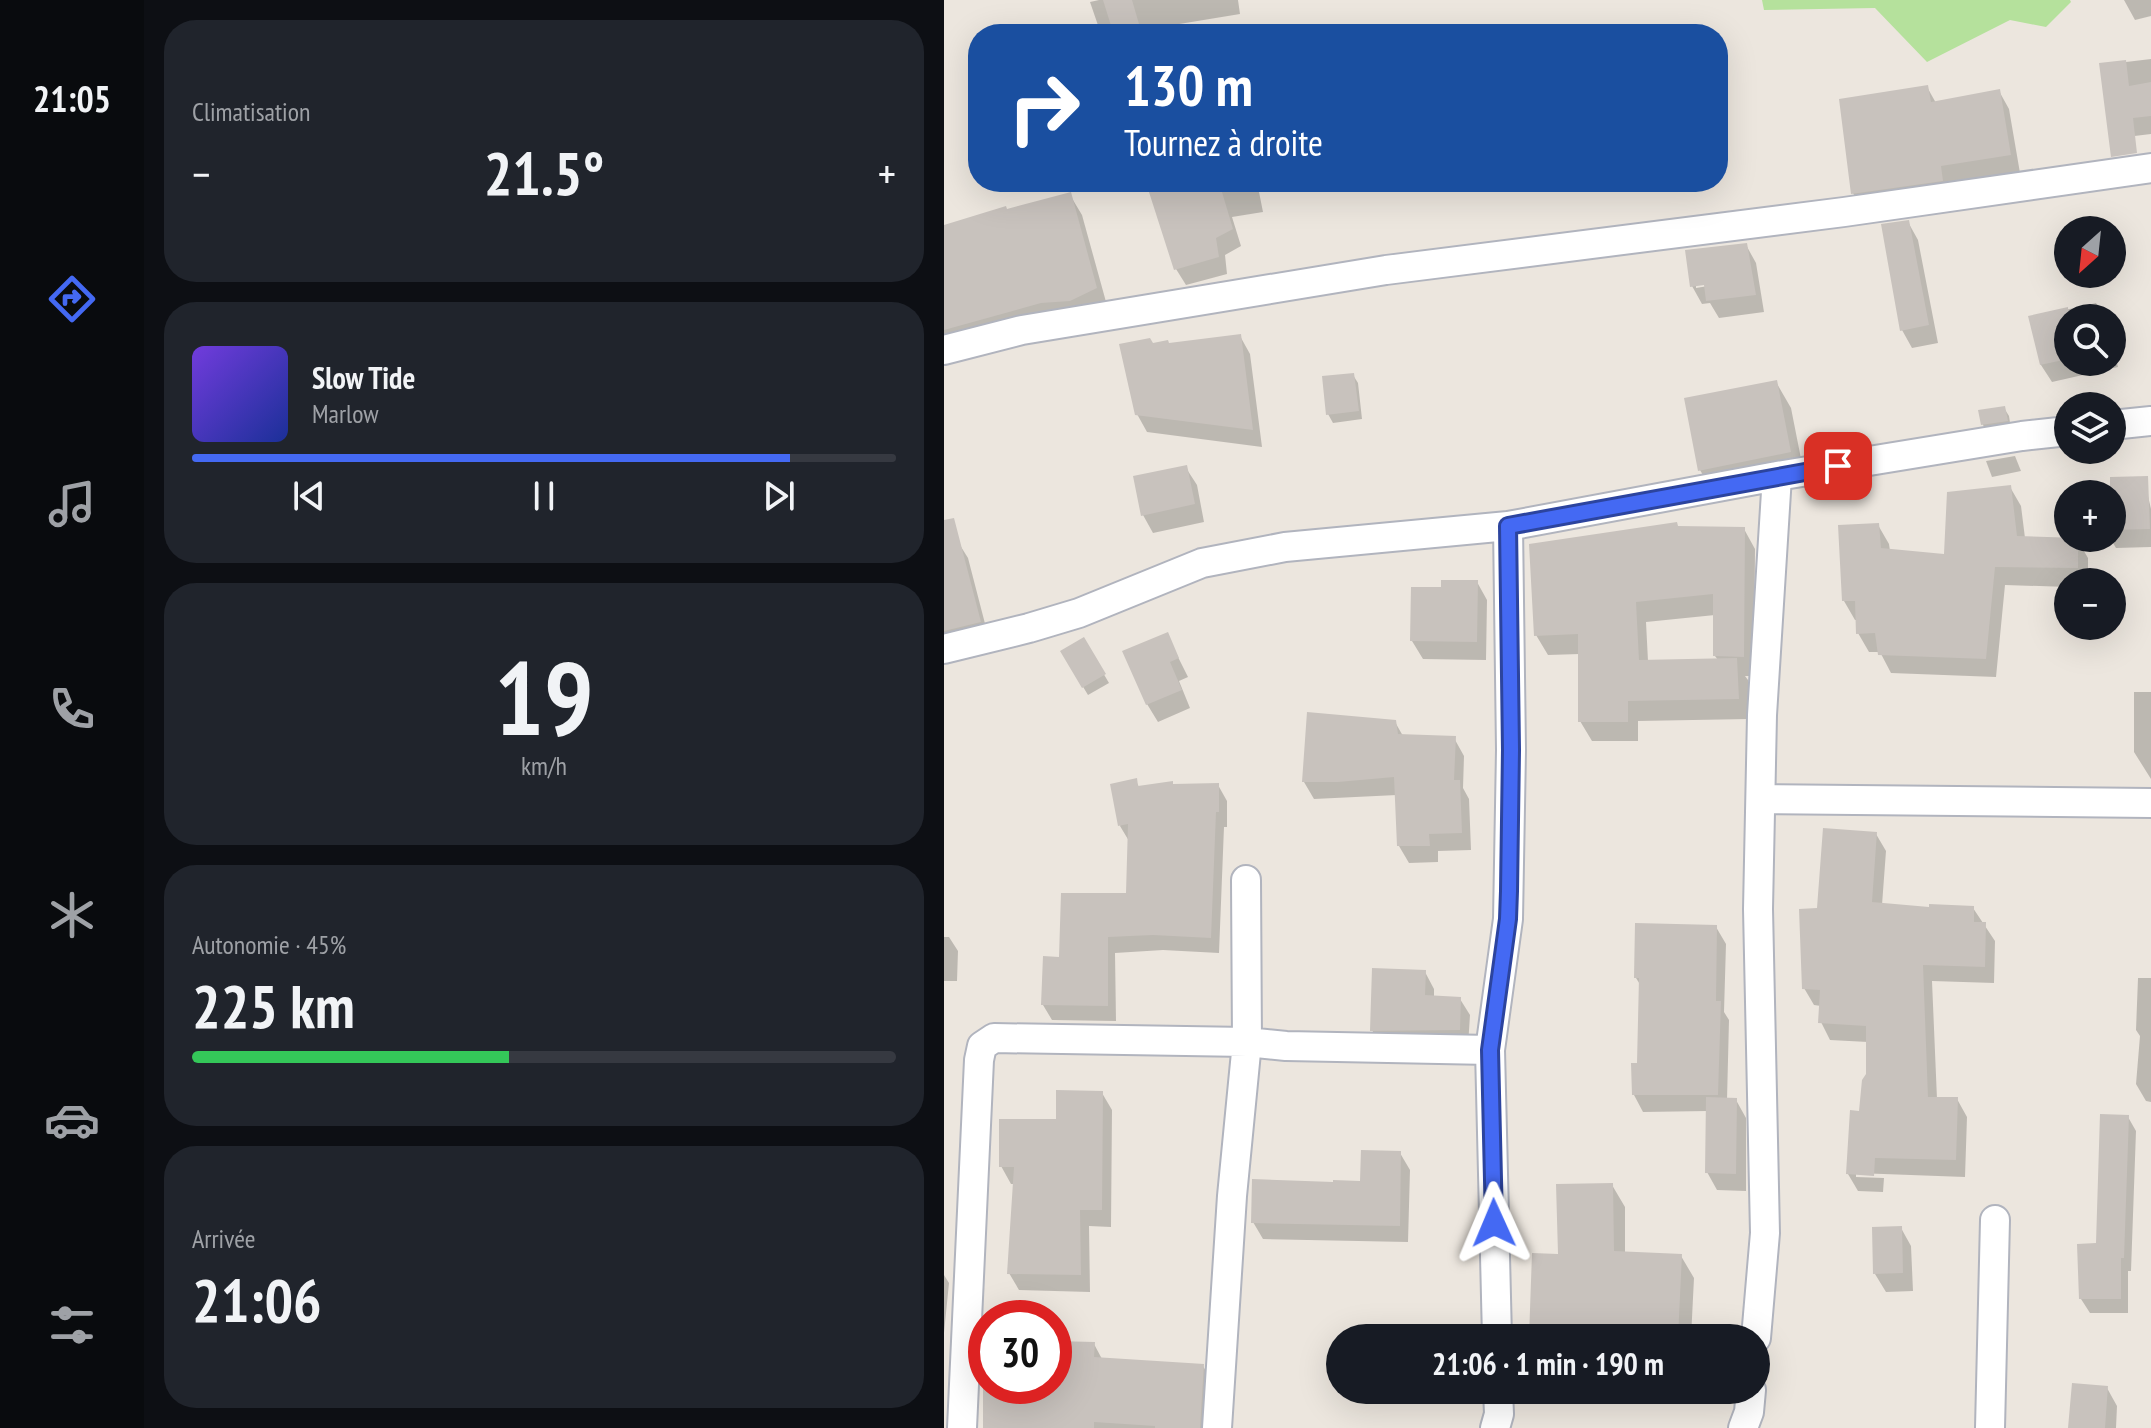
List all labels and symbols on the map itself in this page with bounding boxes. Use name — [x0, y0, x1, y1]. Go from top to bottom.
north arrow — [2054, 216, 2126, 288]
pin — [1804, 432, 1872, 500]
position arrow — [1452, 1181, 1536, 1265]
speed limit sign: 30 — [968, 1300, 1072, 1404]

